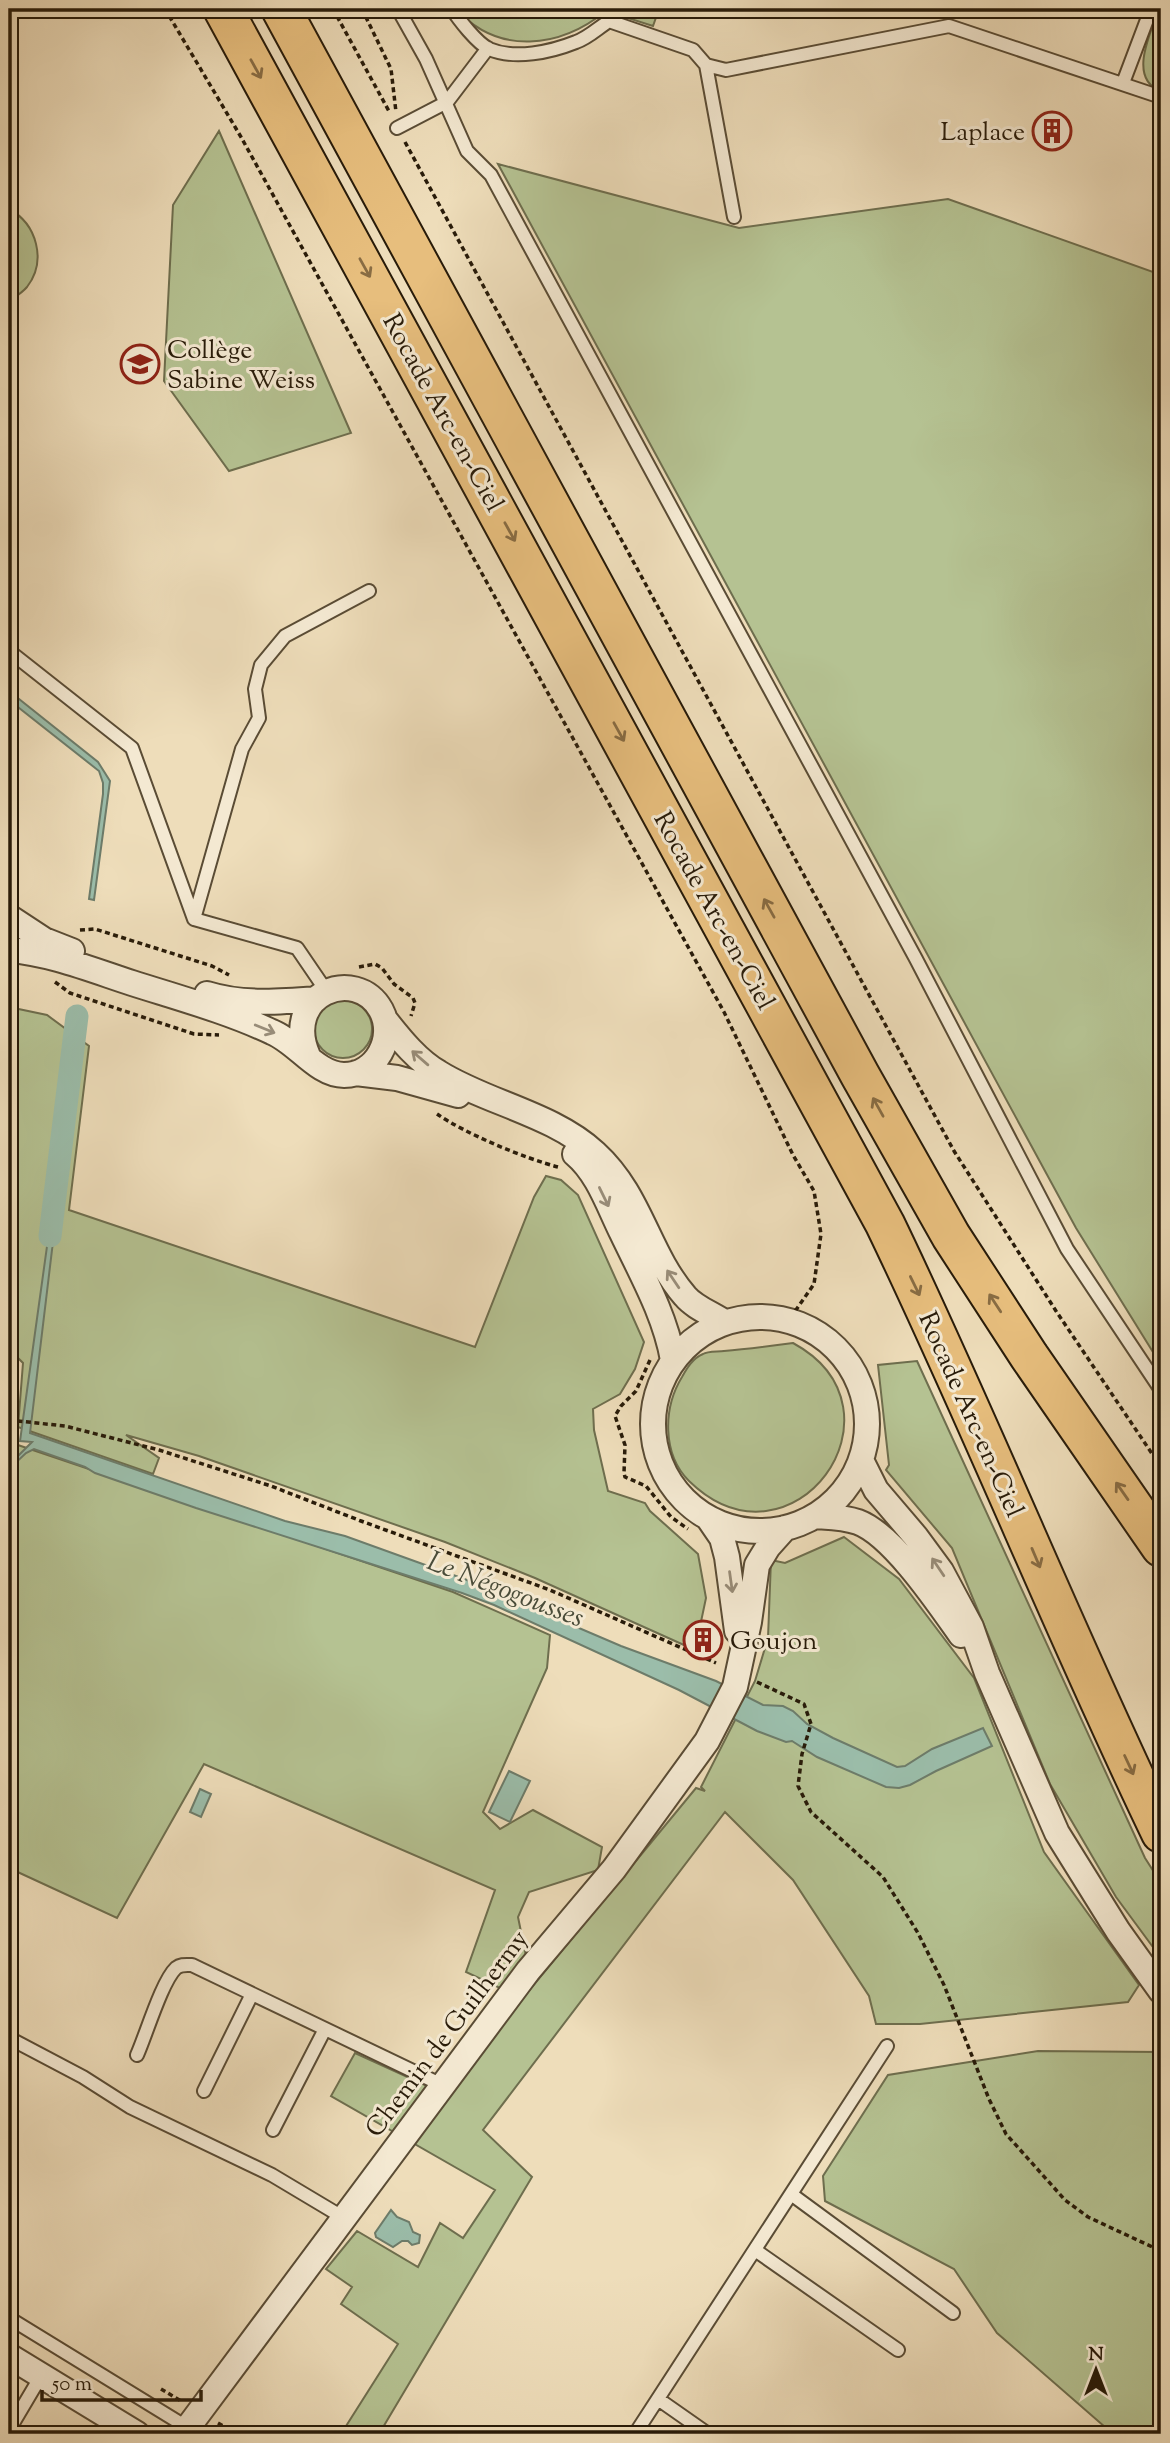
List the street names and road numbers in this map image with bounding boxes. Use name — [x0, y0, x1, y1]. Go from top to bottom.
street label: Rocade Arc-en-Ciel — [372, 307, 512, 519]
street label: Rocade Arc-en-Ciel — [643, 805, 783, 1017]
street label: Rocade Arc-en-Ciel — [908, 1306, 1032, 1524]
street label: Chemin de Guilhermy — [358, 1923, 538, 2146]

